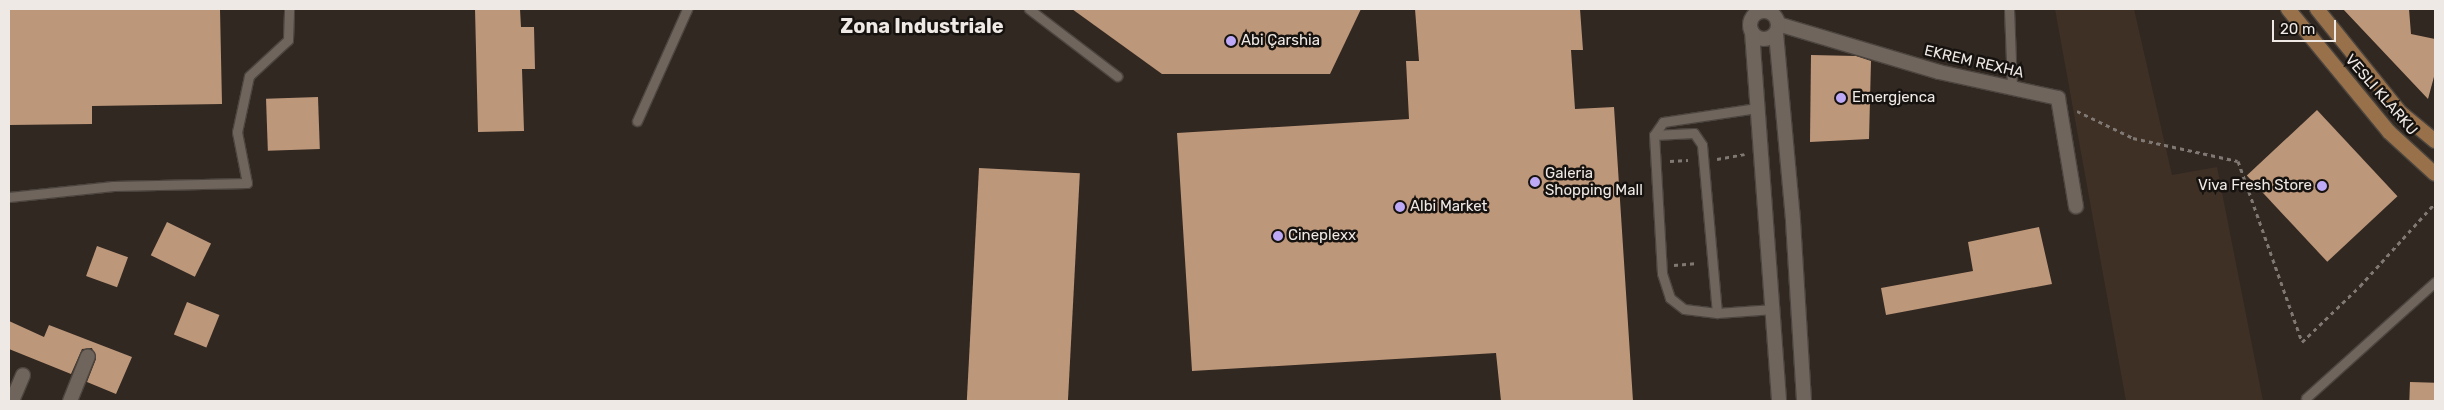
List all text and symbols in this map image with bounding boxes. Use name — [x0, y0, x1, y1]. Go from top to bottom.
scale bar — [2274, 10, 2338, 42]
district label: Zona Industriale — [840, 14, 1004, 38]
text: 20 m — [2280, 20, 2315, 38]
place label: Abi Çarshia — [1241, 32, 1320, 50]
marker: Abi Çarshia — [1225, 35, 1237, 47]
street label: EKREM REXHA — [1922, 42, 2026, 82]
street label: VESLI KLARKU — [2341, 51, 2421, 139]
place label: Emergjenca — [1852, 89, 1935, 107]
marker: Emergjenca — [1834, 91, 1848, 105]
place label: Galeria Shopping Mall — [1545, 164, 1643, 199]
marker: Galeria Shopping Mall — [1529, 176, 1541, 188]
place label: Viva Fresh Store — [2198, 177, 2312, 195]
marker: Viva Fresh Store — [2316, 180, 2328, 192]
place label: Albi Market — [1410, 198, 1487, 216]
marker: Albi Market — [1394, 201, 1406, 213]
place label: Cineplexx — [1288, 227, 1356, 245]
marker: Cineplexx — [1272, 230, 1284, 242]

